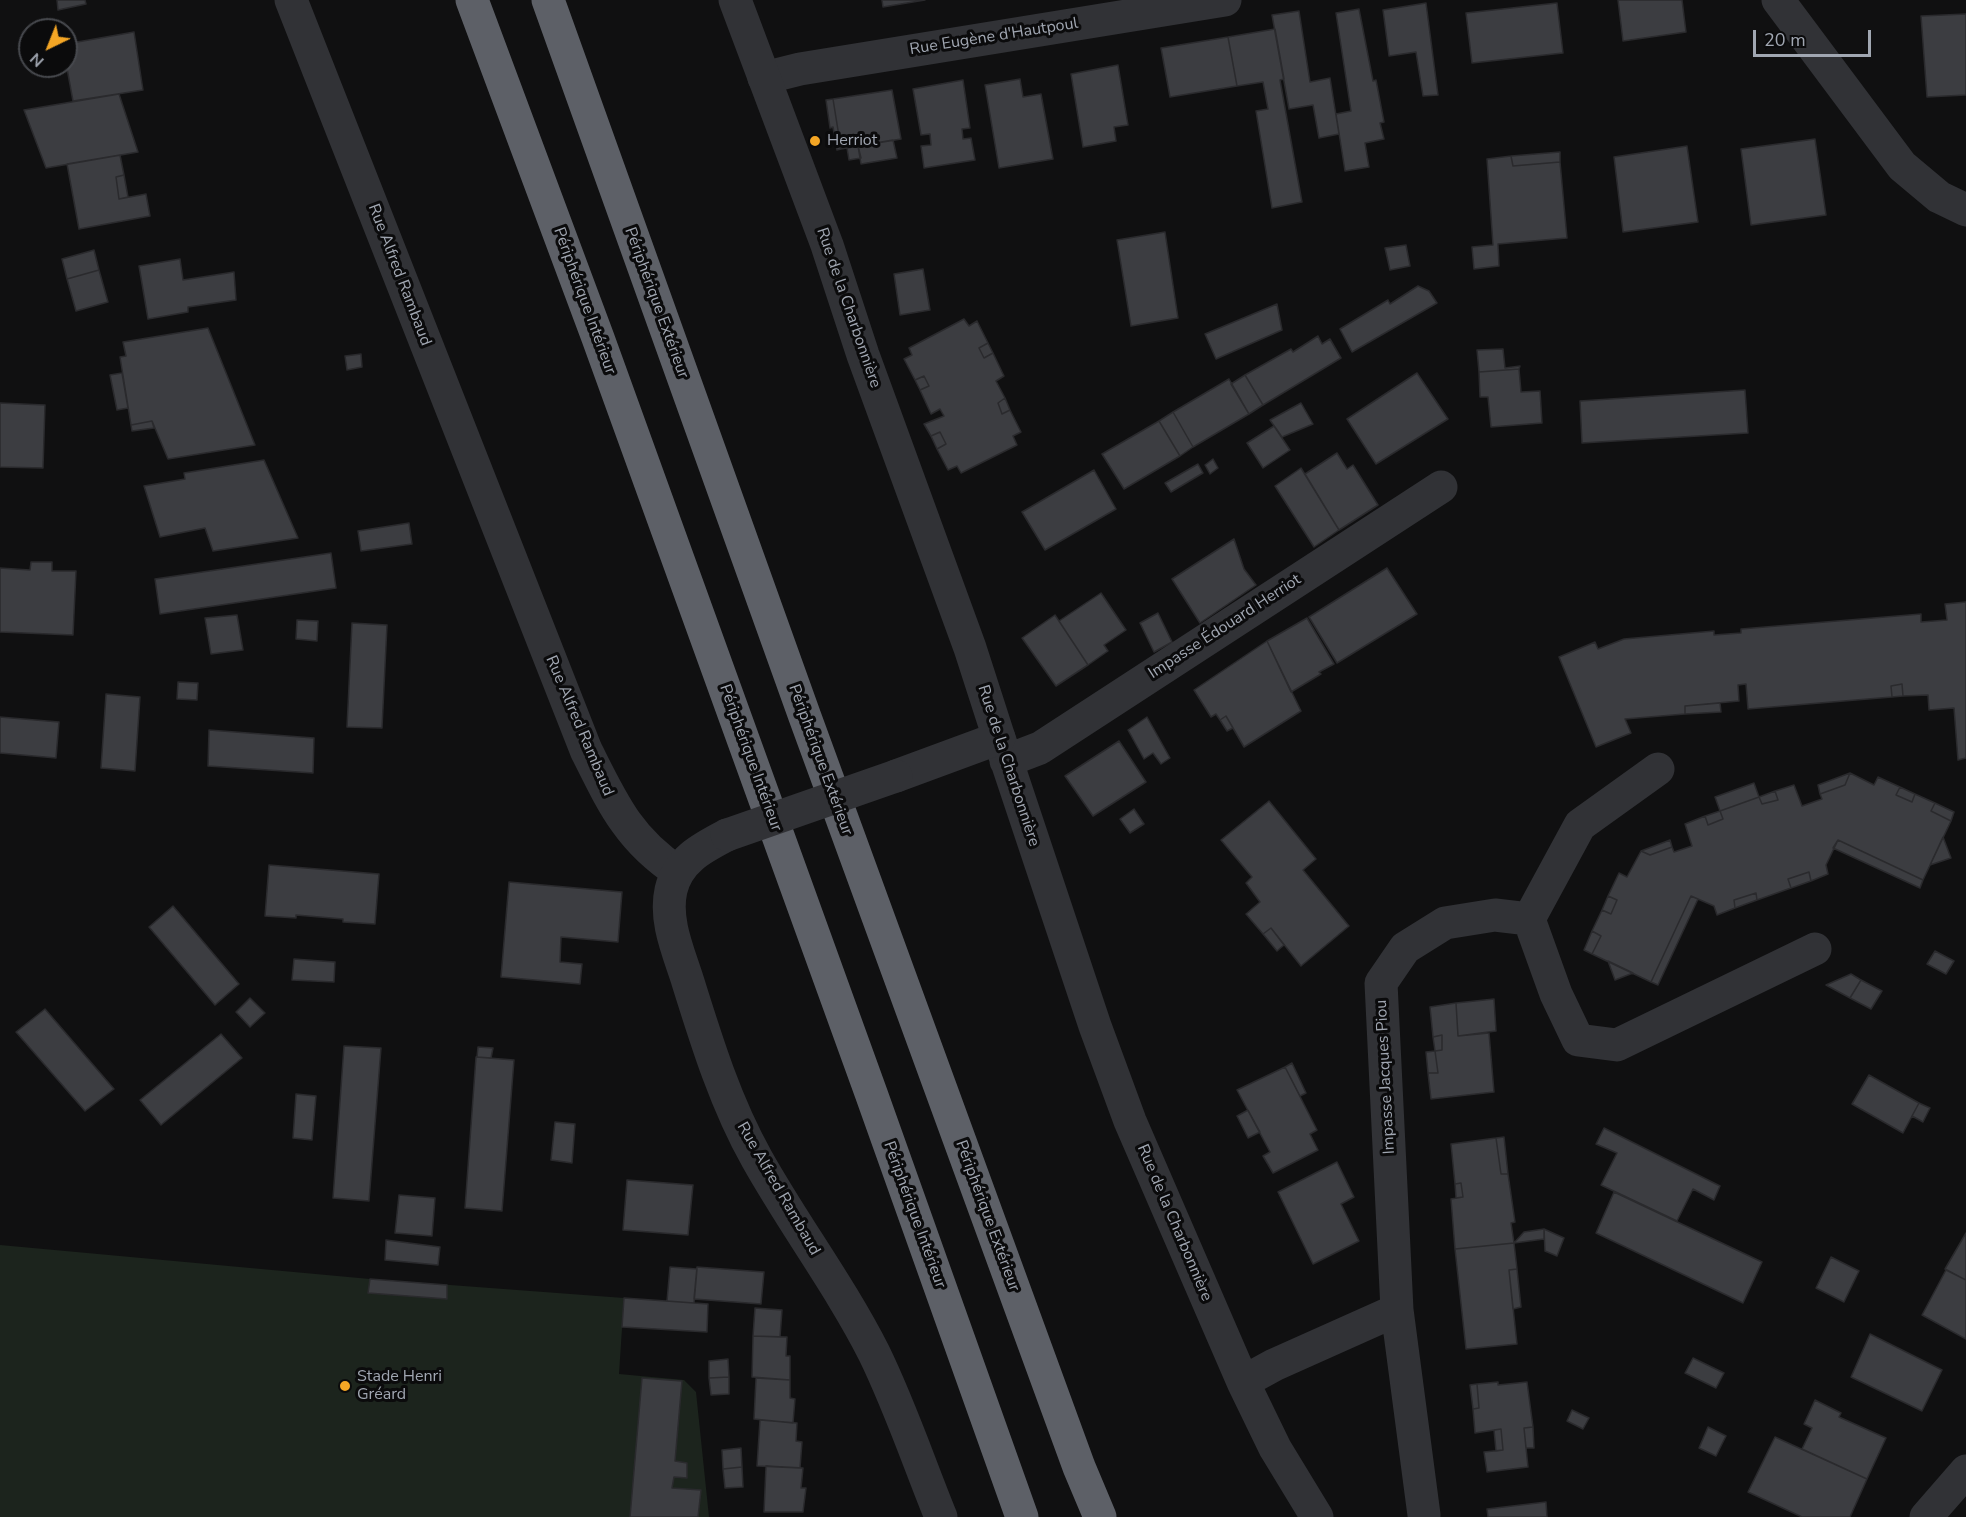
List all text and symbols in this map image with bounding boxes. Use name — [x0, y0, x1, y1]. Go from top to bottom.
street label: Rue Eugène d'Hautpoul — [908, 14, 1080, 60]
north arrow — [18, 18, 78, 78]
scale bar — [1756, 18, 1874, 56]
text: 20 m — [1764, 28, 1806, 52]
text: N — [25, 48, 49, 72]
place label: Herriot — [827, 131, 877, 151]
marker: Herriot — [808, 134, 822, 148]
street label: Rue Alfred Rambaud — [363, 201, 435, 349]
street label: Périphérique Intérieur — [548, 225, 620, 377]
street label: Périphérique Extérieur — [620, 225, 692, 381]
street label: Rue de la Charbonnière — [812, 225, 884, 391]
street label: Impasse Édouard Herriot — [1145, 571, 1305, 683]
street label: Rue Alfred Rambaud — [541, 653, 617, 799]
street label: Périphérique Intérieur — [714, 682, 786, 834]
street label: Périphérique Extérieur — [784, 682, 856, 838]
street label: Rue de la Charbonnière — [973, 683, 1043, 849]
street label: Impasse Jacques Piou — [1372, 999, 1400, 1155]
street label: Rue Alfred Rambaud — [732, 1119, 824, 1259]
street label: Périphérique Extérieur — [951, 1138, 1023, 1294]
street label: Périphérique Intérieur — [878, 1139, 950, 1291]
street label: Rue de la Charbonnière — [1132, 1142, 1216, 1304]
place label: Stade Henri Gréard — [357, 1367, 442, 1405]
marker: Stade Henri Gréard — [338, 1379, 352, 1393]

